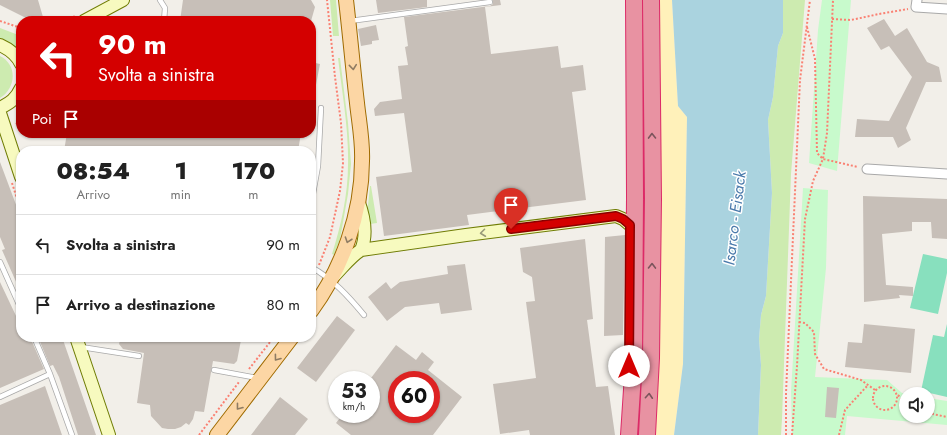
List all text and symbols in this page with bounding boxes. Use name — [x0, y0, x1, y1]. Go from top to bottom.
text: 90 m — [98, 24, 167, 65]
icon: left — [32, 32, 84, 84]
text: Svolta a sinistra — [98, 62, 214, 88]
one-way arrow — [349, 64, 358, 70]
text: Poi — [32, 108, 52, 130]
icon: arrive — [60, 108, 82, 130]
one-way arrow — [648, 133, 656, 139]
text: 08:54 — [57, 153, 130, 188]
text: 1 — [174, 153, 187, 188]
text: 170 — [231, 153, 275, 188]
water label: Isarco - Eisack — [717, 168, 752, 266]
text: Arrivo — [77, 185, 110, 204]
text: min — [171, 185, 191, 204]
text: m — [248, 185, 258, 204]
pin — [494, 188, 528, 229]
icon: arrive — [500, 194, 522, 216]
one-way arrow — [480, 228, 486, 237]
icon: left — [32, 234, 54, 256]
text: Svolta a sinistra — [66, 234, 176, 256]
text: 90 m — [266, 234, 300, 256]
one-way arrow — [344, 236, 353, 243]
one-way arrow — [648, 263, 656, 269]
icon: arrive — [32, 294, 54, 316]
text: Arrivo a destinazione — [66, 294, 215, 316]
text: 80 m — [267, 294, 300, 316]
position arrow — [608, 345, 650, 387]
one-way arrow — [274, 353, 281, 360]
speed limit sign: 60 — [388, 371, 440, 423]
text: 53 — [341, 377, 367, 406]
map controls — [899, 387, 935, 423]
button: sound — [899, 387, 935, 423]
one-way arrow — [645, 393, 654, 399]
text: km/h — [343, 399, 365, 414]
one-way arrow — [237, 402, 244, 409]

